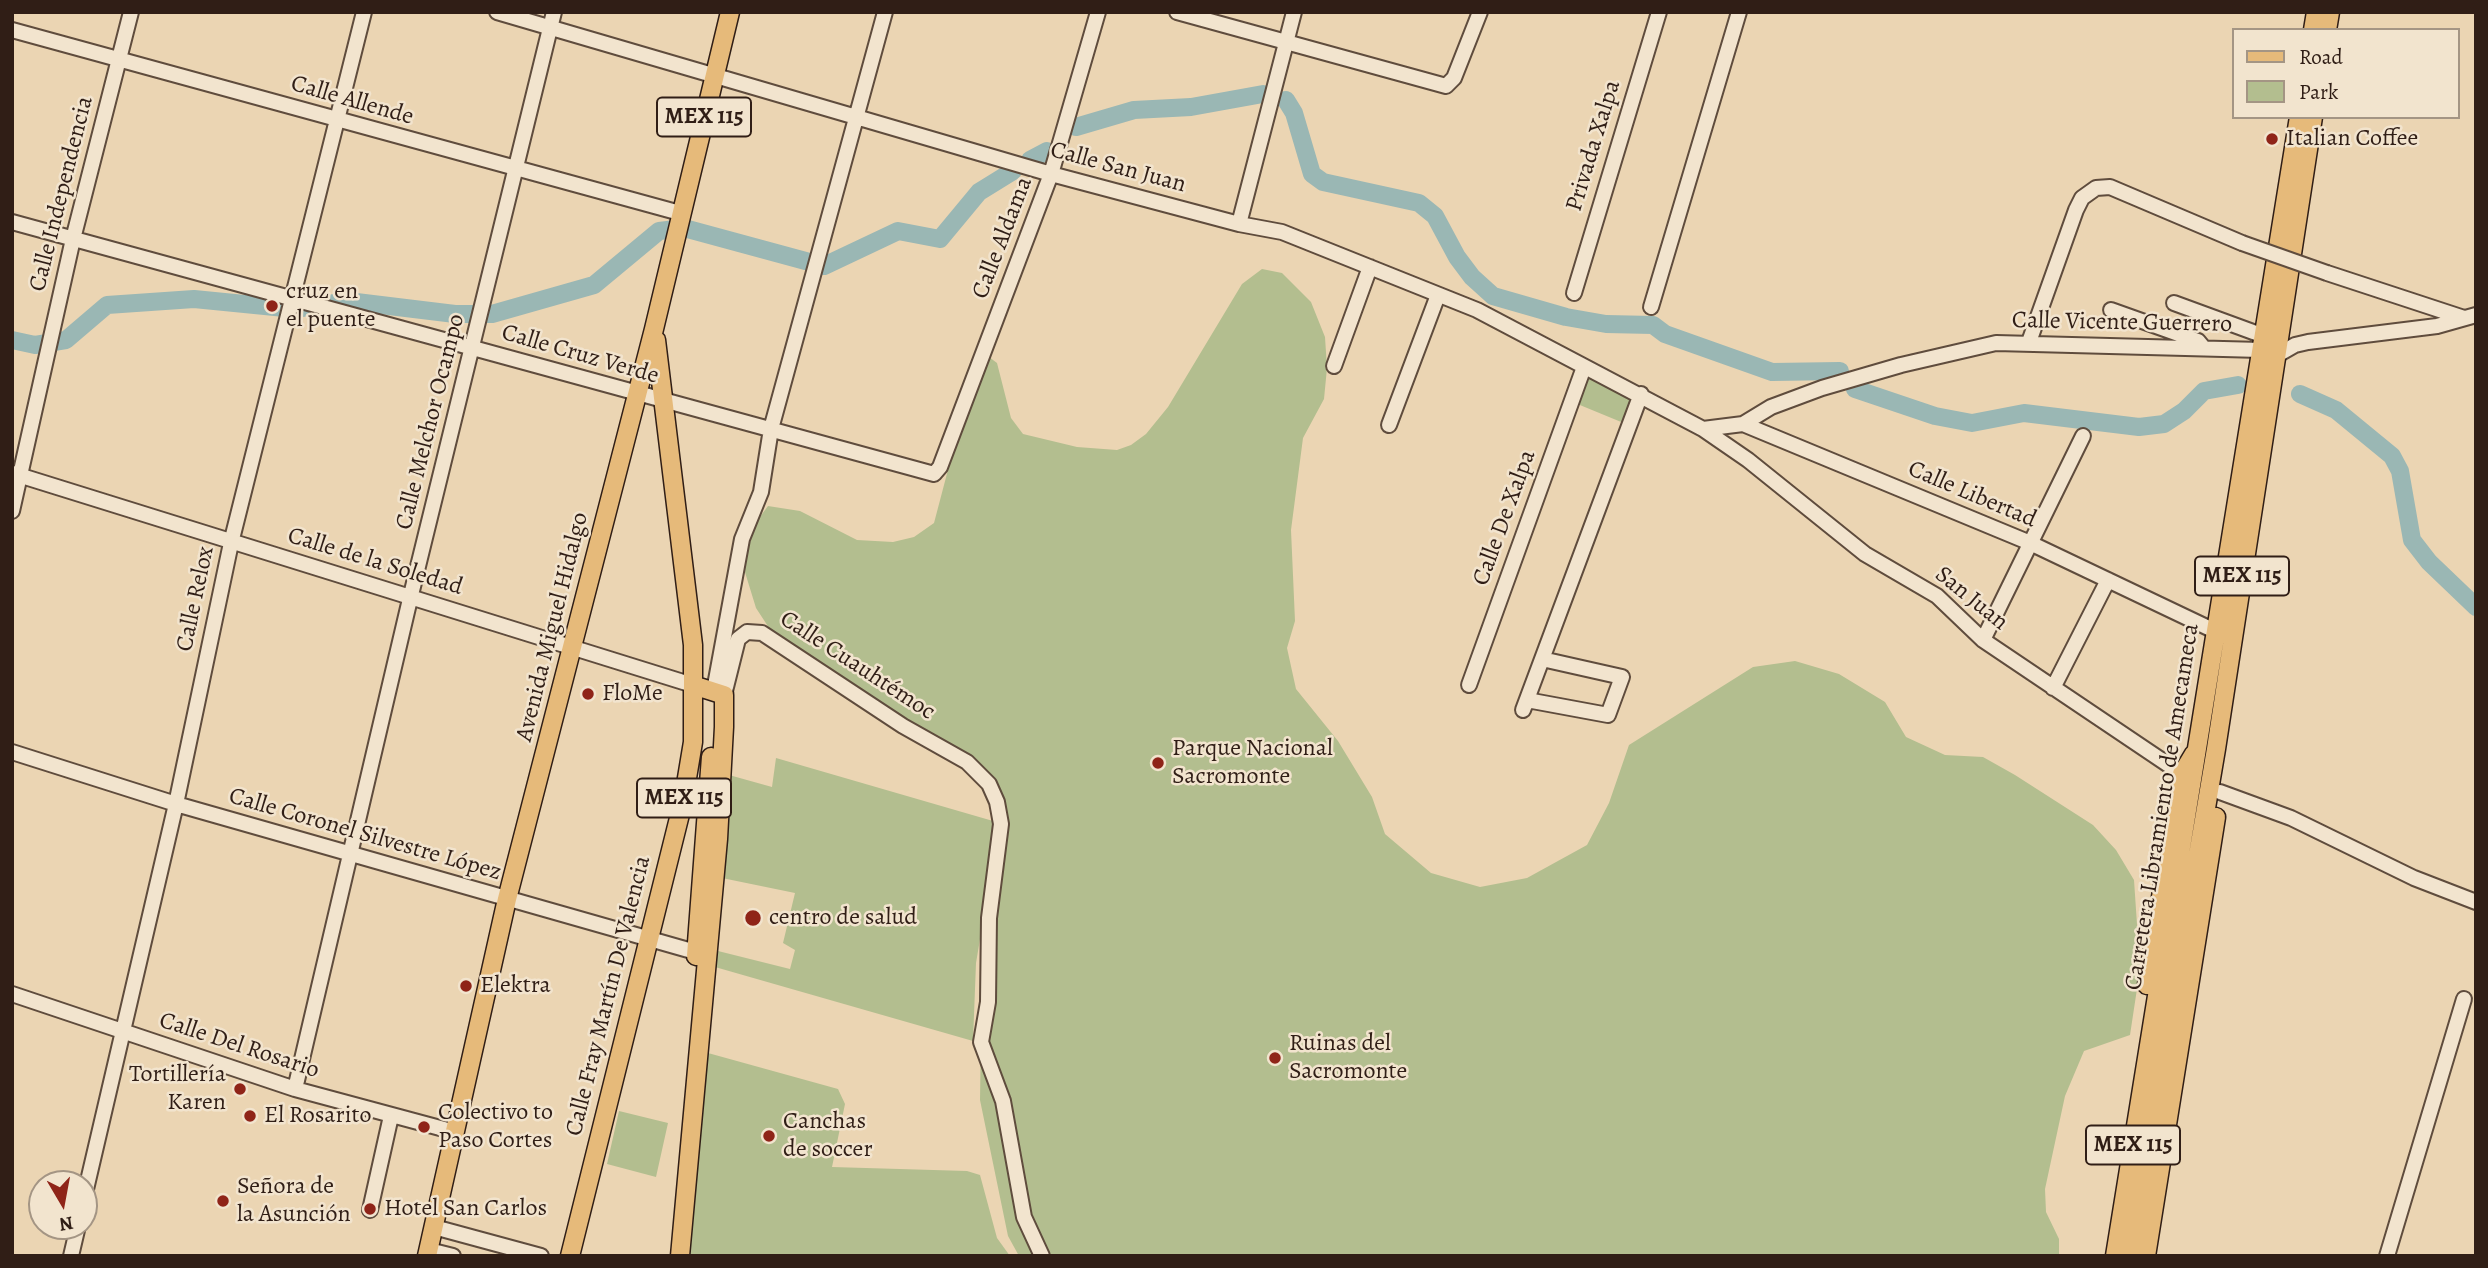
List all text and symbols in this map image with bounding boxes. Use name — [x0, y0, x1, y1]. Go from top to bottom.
legend — [2232, 28, 2460, 119]
text: Road — [2299, 43, 2343, 71]
street label: Calle Allende — [287, 70, 417, 132]
street label: Privada Xalpa — [1560, 77, 1628, 215]
text: Park — [2299, 78, 2338, 106]
street label: Calle Independencia — [24, 93, 100, 295]
road number: MEX 115 — [657, 98, 751, 136]
place label: Italian Coffee — [2286, 125, 2418, 153]
marker: Italian Coffee — [2264, 131, 2280, 147]
street label: Calle San Juan — [1047, 136, 1189, 200]
street label: Calle Aldama — [967, 173, 1039, 303]
place label: cruz en el puente — [286, 278, 376, 334]
marker: cruz en el puente — [264, 298, 280, 314]
street label: Calle Vicente Guerrero — [2012, 307, 2232, 339]
street label: Calle Melchor Ocampo — [390, 311, 472, 533]
street label: Calle Cruz Verde — [498, 319, 662, 391]
street label: Calle De Xalpa — [1467, 446, 1543, 590]
street label: Calle Libertad — [1904, 455, 2040, 535]
street label: Avenida Miguel Hidalgo — [511, 509, 595, 745]
street label: Calle de la Soledad — [284, 522, 466, 602]
street label: Calle Relox — [171, 544, 221, 654]
road number: MEX 115 — [2195, 556, 2289, 596]
street label: San Juan — [1929, 561, 2013, 637]
street label: Calle Cuauhtémoc — [774, 605, 940, 727]
street label: Carretera Libramiento de Amecameca — [2120, 622, 2206, 992]
place label: FloMe — [602, 680, 663, 708]
marker: FloMe — [580, 686, 596, 702]
place label: Parque Nacional Sacromonte — [1172, 735, 1333, 791]
marker: Parque Nacional Sacromonte — [1150, 755, 1166, 771]
road number: MEX 115 — [637, 778, 731, 818]
street label: Calle Coronel Silvestre López — [225, 782, 505, 888]
street label: Calle Fray Martín De Valencia — [560, 853, 658, 1139]
place label: centro de salud — [769, 904, 917, 932]
marker: centro de salud — [743, 908, 763, 928]
place label: Elektra — [480, 972, 551, 1000]
marker: Elektra — [458, 978, 474, 994]
street label: Calle Del Rosario — [155, 1007, 323, 1085]
place label: Ruinas del Sacromonte — [1289, 1030, 1407, 1086]
marker: Ruinas del Sacromonte — [1267, 1050, 1283, 1066]
place label: Tortillería Karen — [129, 1061, 226, 1117]
marker: Tortillería Karen — [232, 1081, 248, 1097]
place label: Colectivo to Paso Cortes — [438, 1099, 553, 1155]
place label: El Rosarito — [264, 1102, 371, 1130]
marker: El Rosarito — [242, 1108, 258, 1124]
place label: Canchas de soccer — [783, 1108, 873, 1164]
marker: Colectivo to Paso Cortes — [416, 1119, 432, 1135]
road number: MEX 115 — [2086, 1126, 2180, 1164]
marker: Canchas de soccer — [761, 1128, 777, 1144]
north arrow — [28, 1170, 98, 1240]
place label: Señora de la Asunción — [237, 1173, 351, 1229]
marker: Señora de la Asunción — [215, 1193, 231, 1209]
place label: Hotel San Carlos — [384, 1195, 547, 1223]
marker: Hotel San Carlos — [362, 1201, 378, 1217]
text: N — [57, 1210, 75, 1238]

